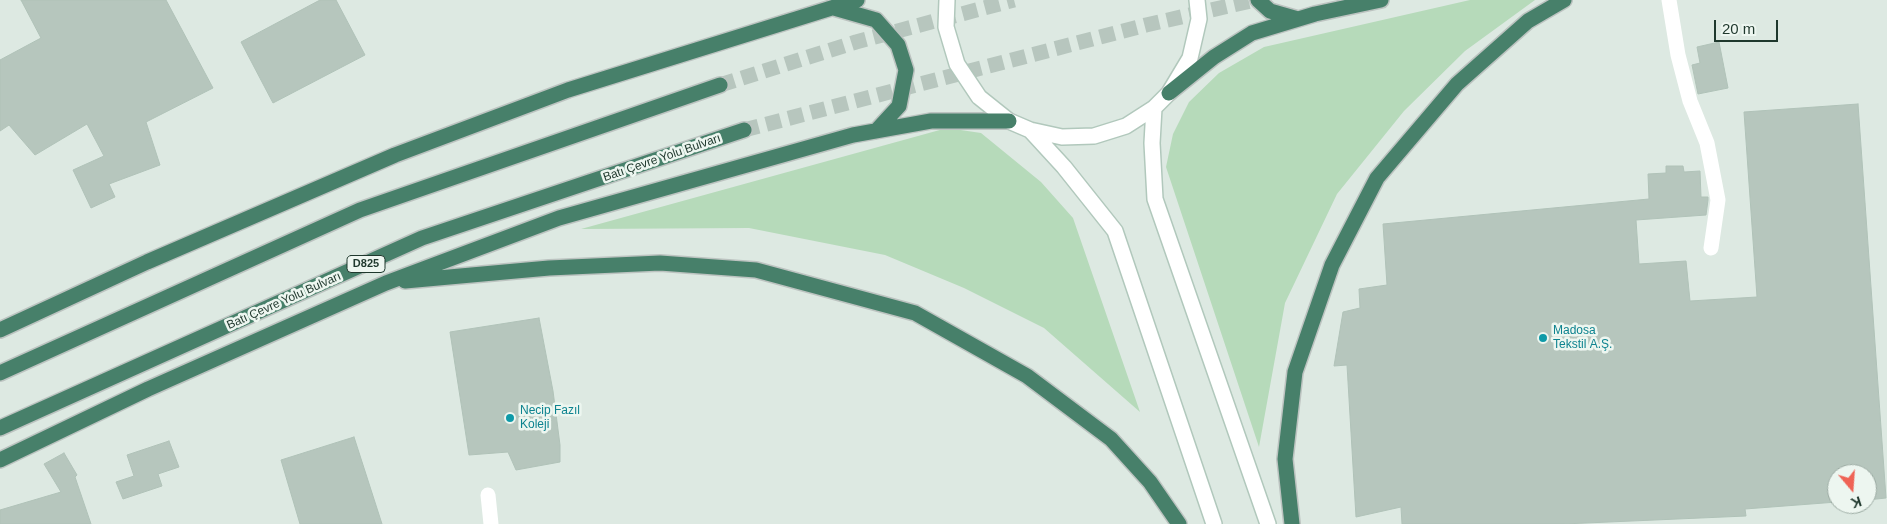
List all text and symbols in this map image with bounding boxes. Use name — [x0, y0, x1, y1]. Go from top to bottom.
scale bar — [1717, 10, 1781, 42]
text: 20 m — [1722, 20, 1755, 37]
street label: Batı Çevre Yolu Bulvarı — [601, 131, 723, 185]
road number: D825 — [347, 255, 385, 272]
street label: Batı Çevre Yolu Bulvarı — [225, 269, 343, 333]
place label: Madosa Tekstil A.Ş. — [1553, 324, 1612, 352]
marker: Madosa Tekstil A.Ş. — [1537, 332, 1549, 344]
place label: Necip Fazıl Koleji — [520, 404, 580, 432]
marker: Necip Fazıl Koleji — [504, 412, 516, 424]
north arrow — [1827, 464, 1877, 514]
text: K — [1849, 493, 1864, 511]

